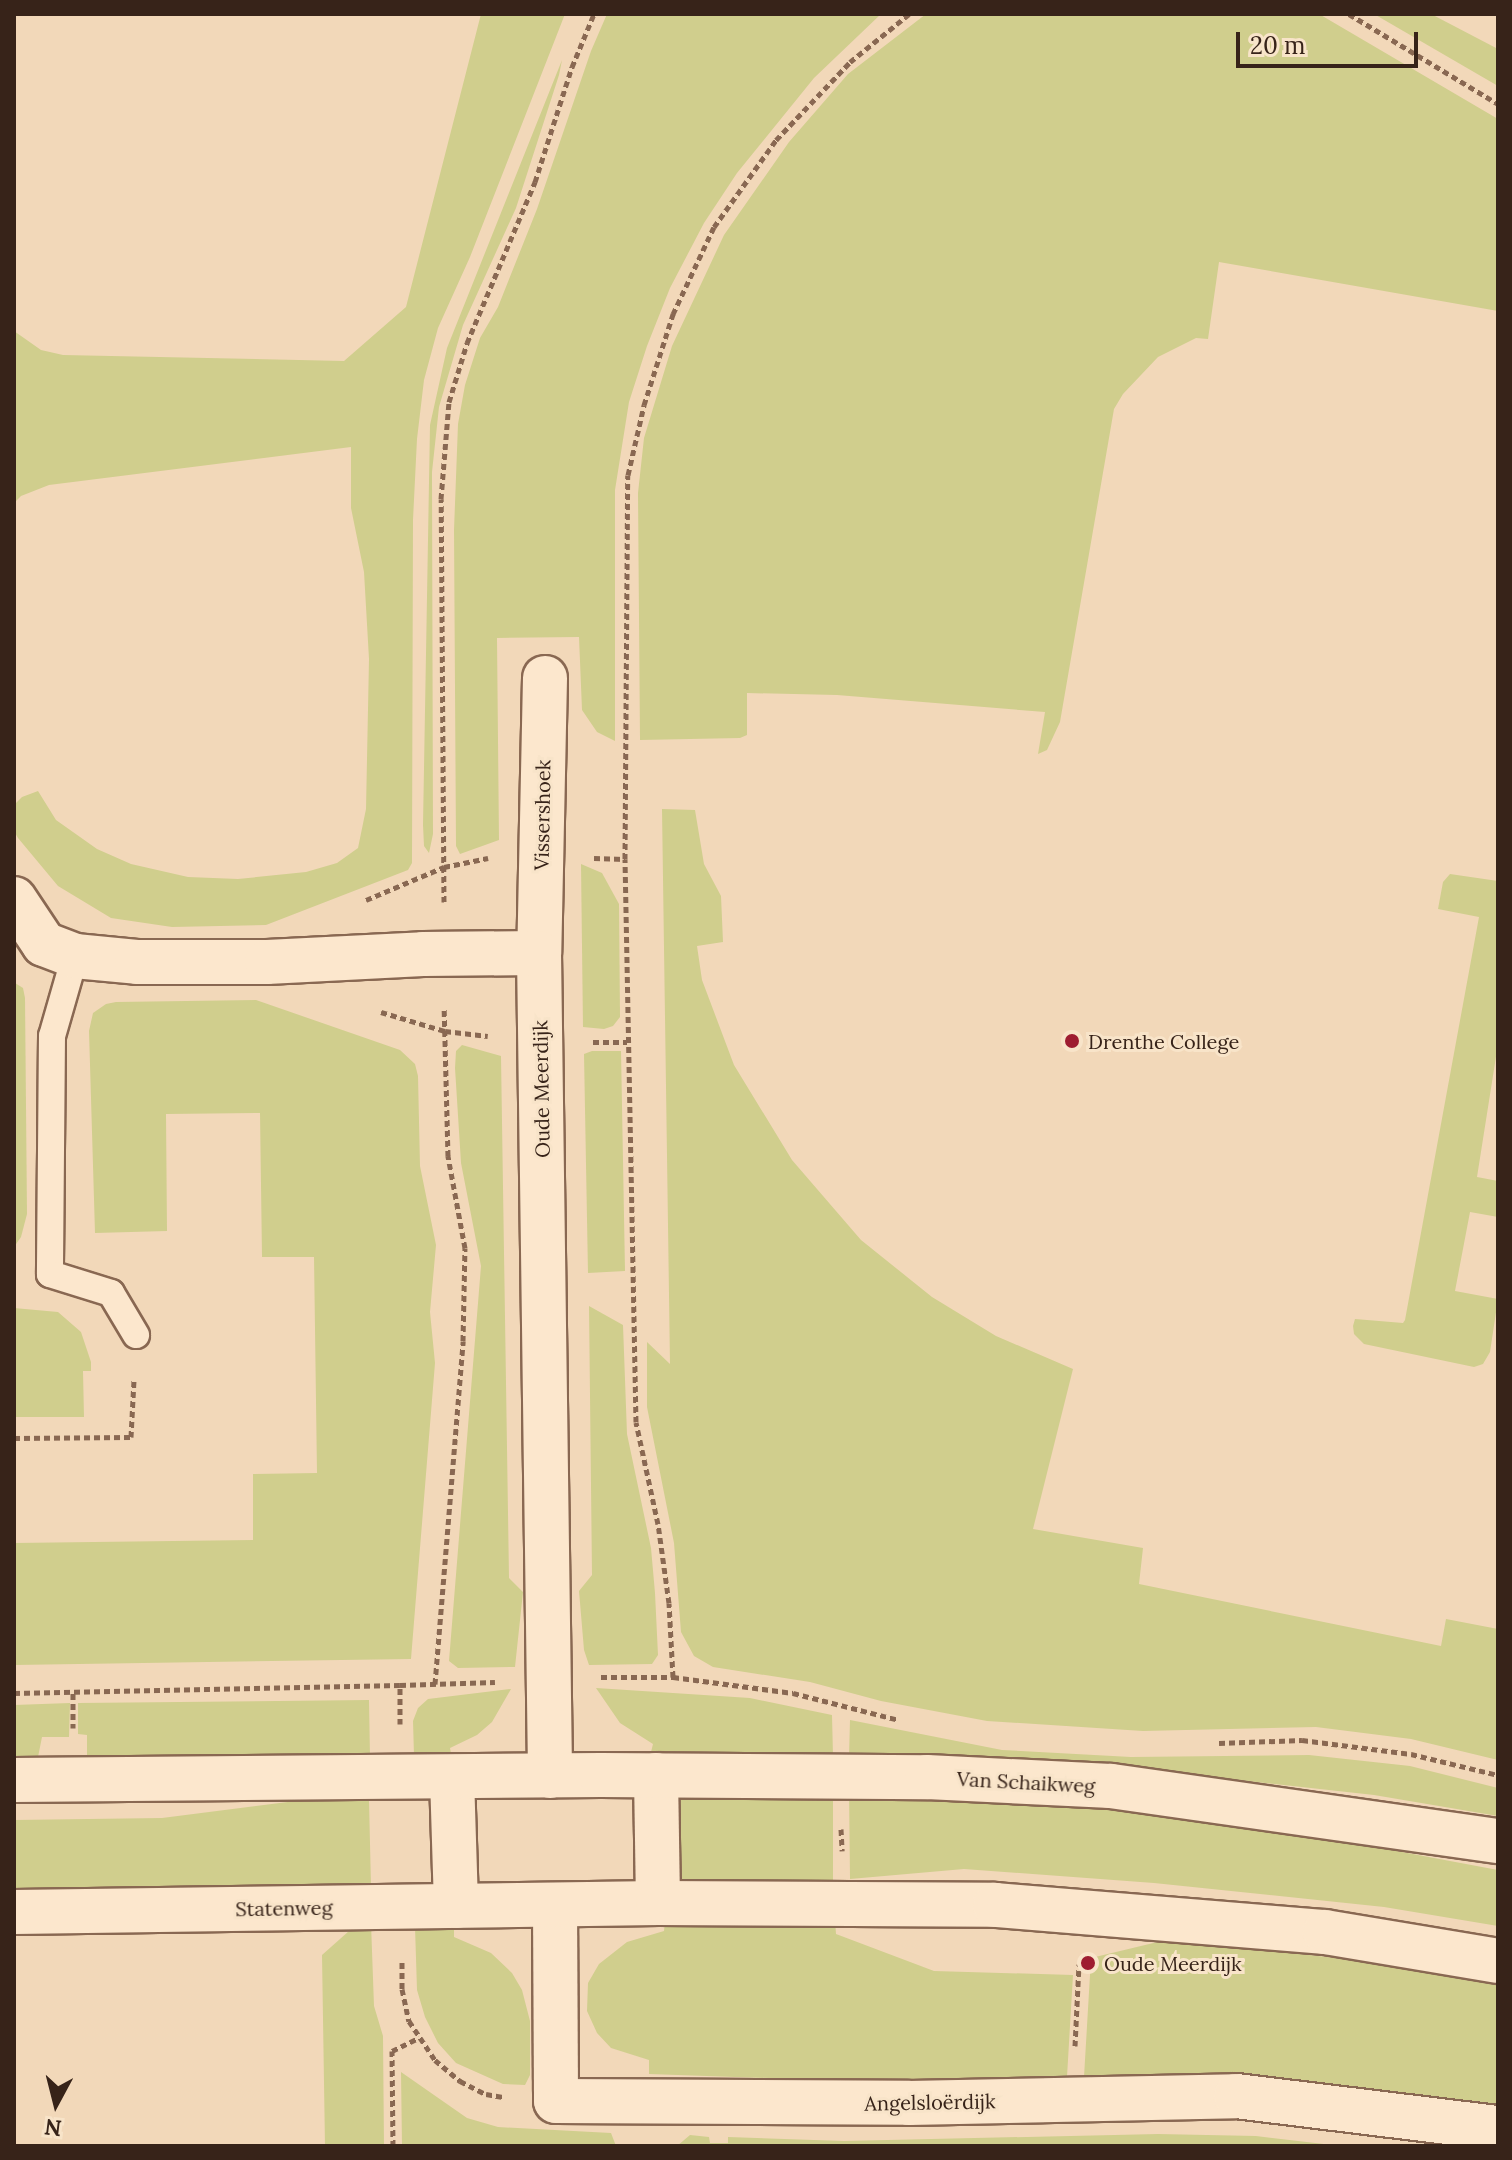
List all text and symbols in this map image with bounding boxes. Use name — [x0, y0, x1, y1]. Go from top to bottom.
scale bar — [1240, 16, 1422, 66]
text: 20 m — [1250, 30, 1306, 61]
street label: Vissershoek — [529, 759, 555, 871]
street label: Oude Meerdijk — [528, 1020, 554, 1158]
place label: Drenthe College — [1088, 1029, 1239, 1053]
marker: Drenthe College — [1063, 1032, 1081, 1050]
street label: Van Schaikweg — [956, 1766, 1096, 1798]
street label: Statenweg — [235, 1895, 333, 1921]
place label: Oude Meerdijk — [1104, 1951, 1242, 1975]
marker: Oude Meerdijk — [1079, 1954, 1097, 1972]
north arrow — [16, 2064, 96, 2144]
street label: Angelsloërdijk — [864, 2089, 996, 2115]
text: N — [43, 2113, 63, 2143]

